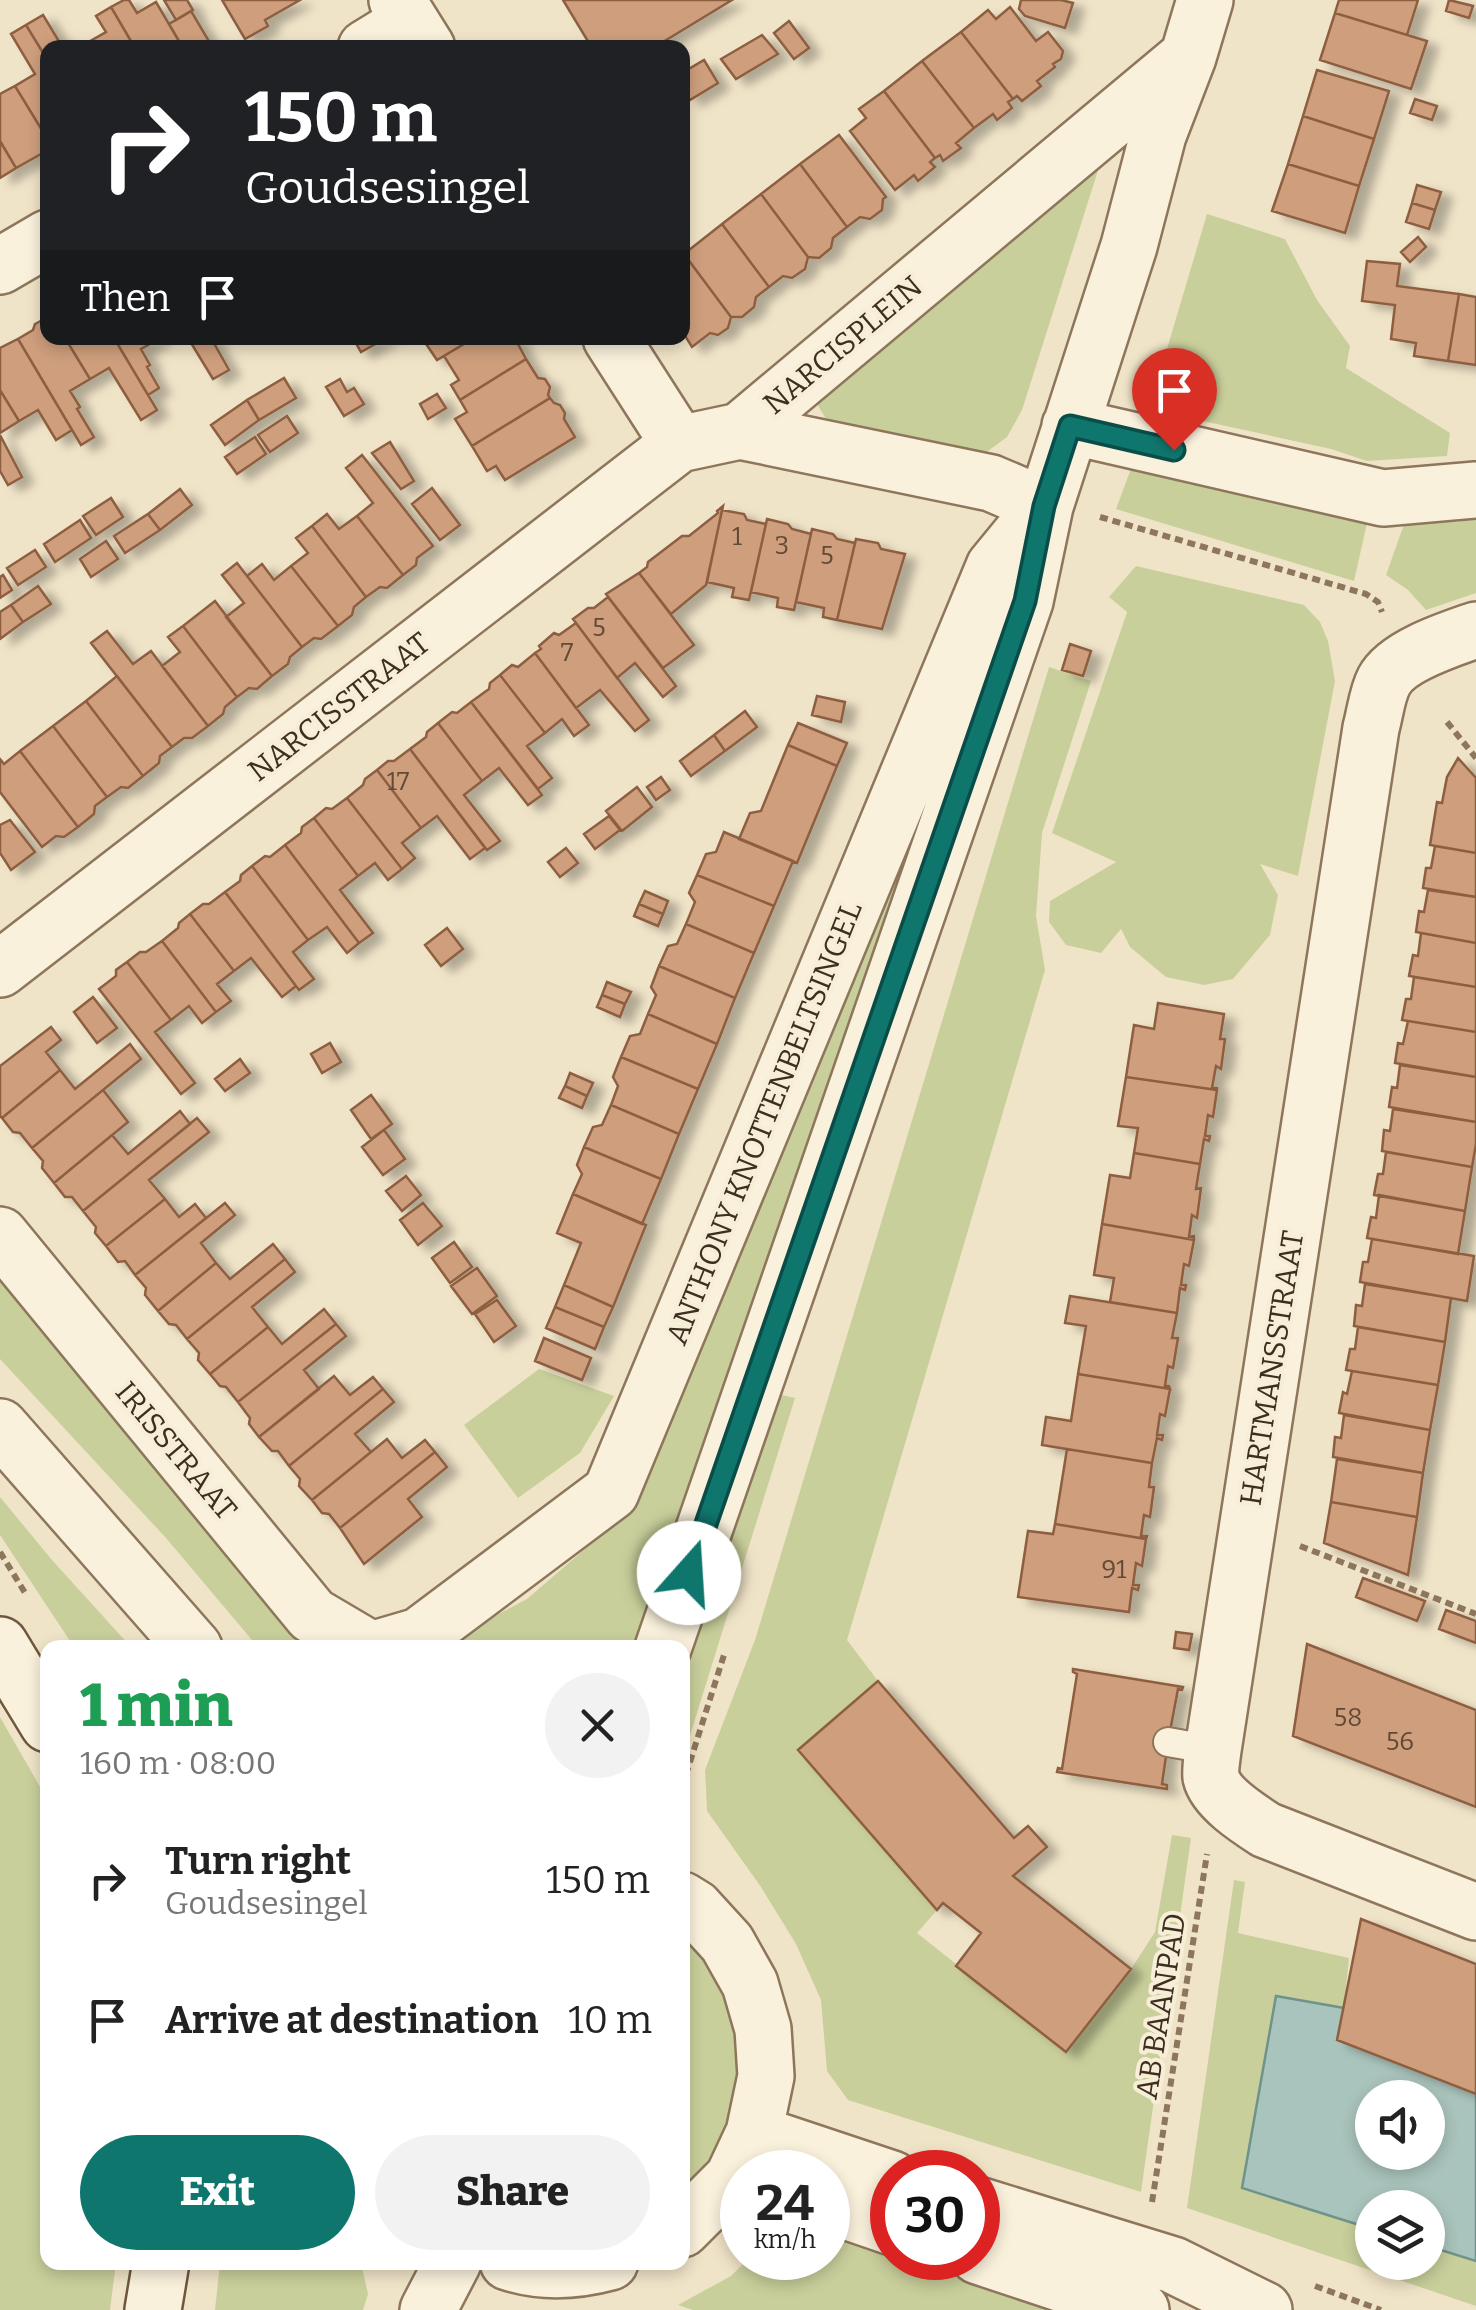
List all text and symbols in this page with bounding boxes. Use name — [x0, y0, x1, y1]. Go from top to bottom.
text: 150 m — [245, 76, 437, 160]
icon: right — [80, 80, 210, 210]
text: Goudsesingel — [245, 161, 530, 215]
street label: NARCISPLEIN — [756, 268, 930, 422]
icon: arrive — [190, 270, 245, 325]
text: Then — [80, 275, 170, 321]
pin — [1132, 348, 1217, 451]
icon: arrive — [1147, 363, 1202, 418]
house number: 1 — [732, 522, 742, 552]
house number: 3 — [775, 531, 789, 561]
house number: 5 — [820, 541, 834, 571]
house number: 5 — [592, 613, 606, 643]
street label: NARCISSTRAAT — [241, 625, 437, 789]
house number: 7 — [561, 638, 574, 668]
house number: 17 — [387, 767, 410, 797]
street label: ANTHONY KNOTTENBELTSINGEL — [658, 896, 870, 1350]
street label: HARTMANSSTRAAT — [1233, 1228, 1311, 1508]
street label: IRISSTRAAT — [108, 1375, 244, 1527]
position arrow — [637, 1521, 741, 1625]
house number: 91 — [1102, 1555, 1126, 1585]
text: 1 min — [80, 1670, 233, 1742]
button: close — [545, 1673, 650, 1778]
house number: 58 — [1334, 1703, 1362, 1733]
house number: 56 — [1386, 1727, 1414, 1757]
text: 160 m · 08:00 — [80, 1744, 276, 1782]
text: Turn right — [165, 1838, 351, 1884]
icon: right — [80, 1853, 135, 1908]
text: 150 m — [546, 1857, 650, 1903]
text: Goudsesingel — [165, 1884, 368, 1922]
street label: AB BAANPAD — [1129, 1911, 1193, 2101]
icon: arrive — [80, 1993, 135, 2048]
text: Arrive at destination — [165, 1997, 538, 2043]
text: 10 m — [568, 1997, 652, 2043]
map controls — [1355, 2080, 1445, 2280]
button: sound — [1355, 2080, 1445, 2170]
button: Exit — [80, 2135, 355, 2250]
button: Share — [375, 2135, 650, 2250]
speed limit sign: 30 — [870, 2150, 1000, 2280]
text: 24 — [756, 2173, 814, 2233]
button: layers — [1355, 2190, 1445, 2280]
text: km/h — [754, 2225, 816, 2255]

